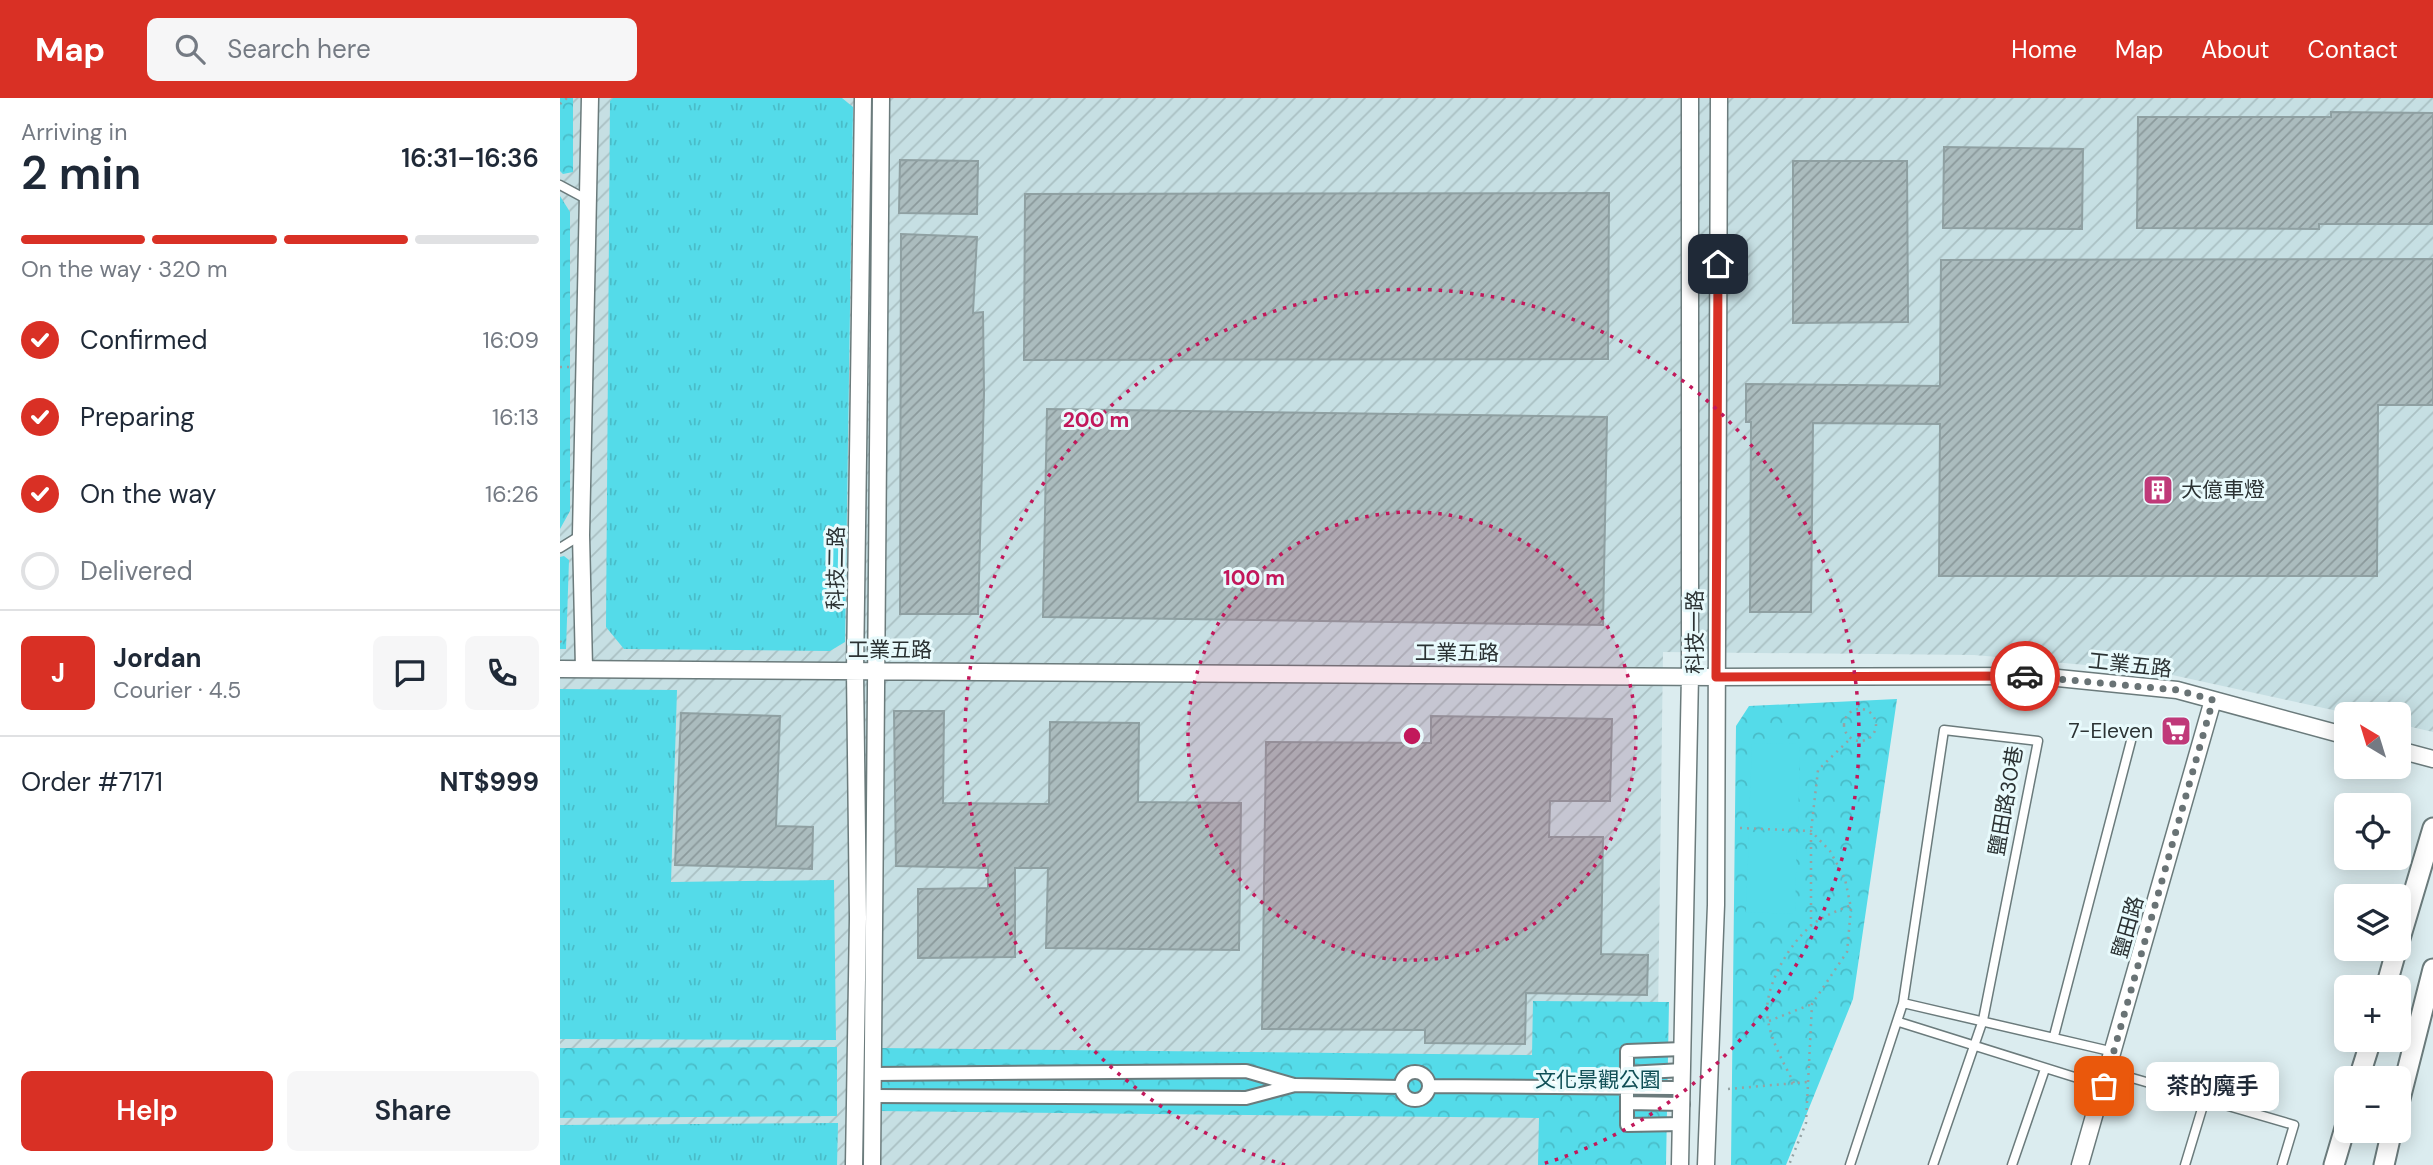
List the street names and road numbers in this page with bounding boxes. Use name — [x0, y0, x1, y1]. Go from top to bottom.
street label: 科技二路 — [821, 526, 851, 610]
street label: 科技一路 — [1681, 590, 1709, 674]
street label: 工業五路 — [848, 636, 932, 664]
street label: 工業五路 — [1415, 639, 1499, 667]
street label: 工業五路 — [2087, 647, 2173, 683]
street label: 鹽田路30巷 — [1983, 744, 2029, 858]
street label: 鹽田路 — [2106, 893, 2150, 961]

